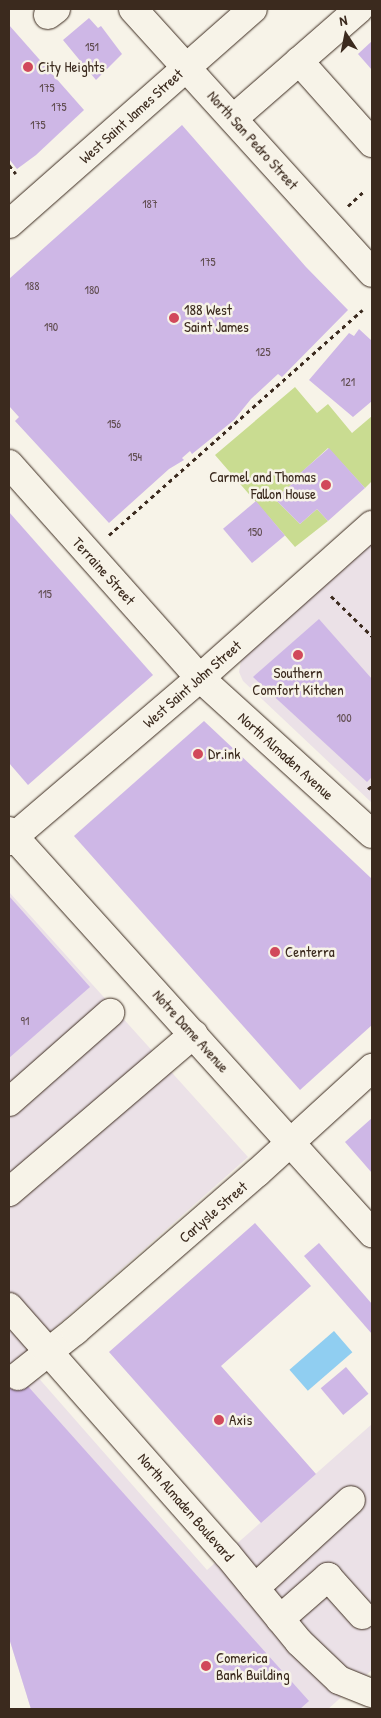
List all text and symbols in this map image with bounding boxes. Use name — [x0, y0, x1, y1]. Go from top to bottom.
north arrow — [321, 10, 371, 60]
text: N — [338, 10, 349, 30]
house number: 151 — [85, 40, 99, 54]
place label: City Heights — [38, 58, 105, 76]
marker: City Heights — [22, 61, 34, 73]
street label: West Saint James Street — [76, 65, 186, 167]
house number: 175 — [39, 81, 55, 95]
street label: North San Pedro Street — [204, 87, 302, 193]
house number: 175 — [51, 100, 67, 114]
house number: 175 — [30, 118, 46, 132]
house number: 187 — [142, 197, 158, 211]
house number: 175 — [200, 255, 216, 269]
house number: 188 — [25, 279, 39, 293]
house number: 180 — [85, 283, 99, 297]
place label: 188 West Saint James — [184, 300, 249, 335]
marker: 188 West Saint James — [168, 312, 180, 324]
house number: 190 — [44, 320, 58, 334]
house number: 125 — [255, 345, 271, 359]
house number: 121 — [341, 375, 355, 389]
house number: 156 — [107, 417, 121, 431]
house number: 154 — [128, 450, 142, 464]
place label: Carmel and Thomas Fallon House — [209, 467, 316, 502]
marker: Carmel and Thomas Fallon House — [320, 479, 332, 491]
house number: 150 — [248, 525, 262, 539]
street label: Terraine Street — [69, 533, 139, 609]
house number: 115 — [38, 587, 52, 601]
street label: West Saint John Street — [139, 636, 245, 732]
marker: Southern Comfort Kitchen — [292, 649, 304, 661]
place label: Southern Comfort Kitchen — [252, 663, 344, 698]
street label: North Almaden Avenue — [235, 708, 337, 804]
house number: 100 — [336, 711, 352, 725]
place label: Dr.ink — [208, 745, 240, 763]
marker: Dr.ink — [192, 748, 204, 760]
place label: Centerra — [285, 943, 335, 961]
marker: Centerra — [269, 946, 281, 958]
street label: Notre Dame Avenue — [149, 986, 233, 1076]
house number: 91 — [21, 1014, 29, 1028]
street label: Carlysle Street — [175, 1178, 251, 1246]
place label: Axis — [229, 1411, 252, 1429]
marker: Axis — [213, 1414, 225, 1426]
street label: North Almaden Boulevard — [134, 1449, 238, 1565]
place label: Comerica Bank Building — [216, 1648, 290, 1683]
marker: Comerica Bank Building — [200, 1660, 212, 1672]

